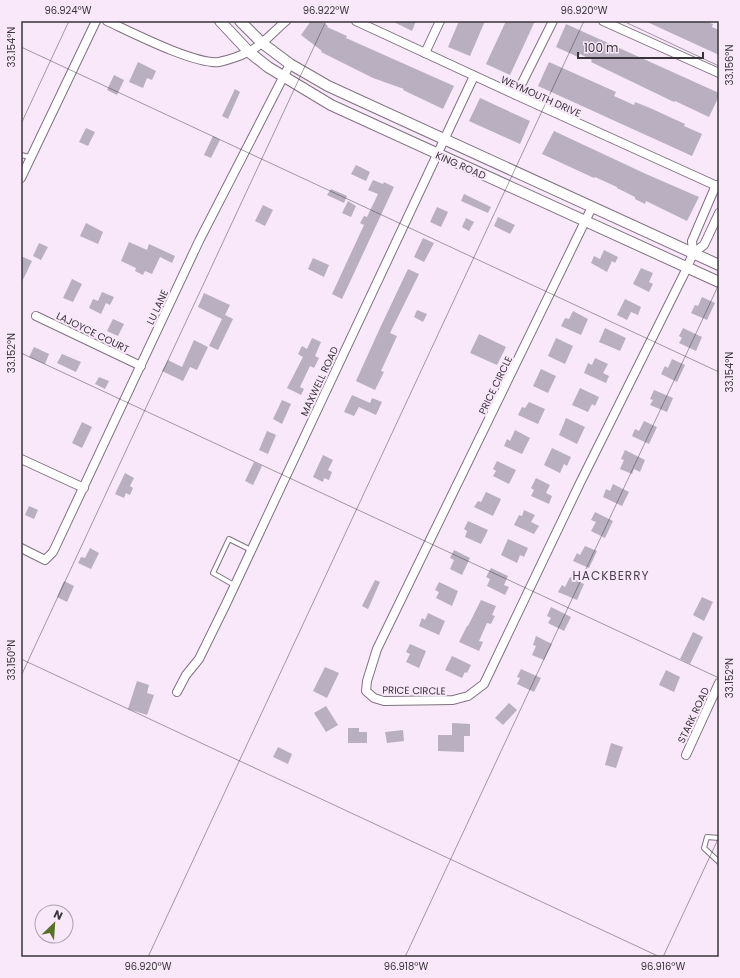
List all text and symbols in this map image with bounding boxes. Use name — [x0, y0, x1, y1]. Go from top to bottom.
text: 96.924°W — [45, 3, 92, 18]
text: 96.922°W — [303, 3, 349, 18]
text: 96.920°W — [561, 3, 608, 18]
text: 33.154°N — [4, 27, 19, 67]
scale bar — [578, 34, 703, 60]
text: 100 m — [584, 39, 618, 56]
text: 33.156°N — [722, 45, 737, 85]
street label: WEYMOUTH DRIVE — [498, 72, 583, 121]
street label: KING ROAD — [433, 148, 488, 183]
street label: LU LANE — [143, 287, 172, 327]
street label: LAJOYCE COURT — [54, 308, 132, 357]
text: 33.152°N — [4, 333, 19, 373]
street label: MAXWELL ROAD — [297, 344, 342, 419]
text: 33.154°N — [722, 352, 737, 392]
street label: PRICE CIRCLE — [475, 353, 516, 417]
district label: HACKBERRY — [573, 567, 649, 584]
text: 33.150°N — [4, 640, 19, 680]
text: 33.152°N — [722, 658, 737, 698]
street label: PRICE CIRCLE — [382, 682, 446, 699]
street label: STARK ROAD — [674, 685, 713, 746]
north arrow — [34, 904, 74, 944]
text: N — [51, 906, 65, 924]
text: 96.920°W — [125, 959, 172, 974]
text: 96.918°W — [384, 959, 428, 974]
text: 96.916°W — [641, 959, 685, 974]

